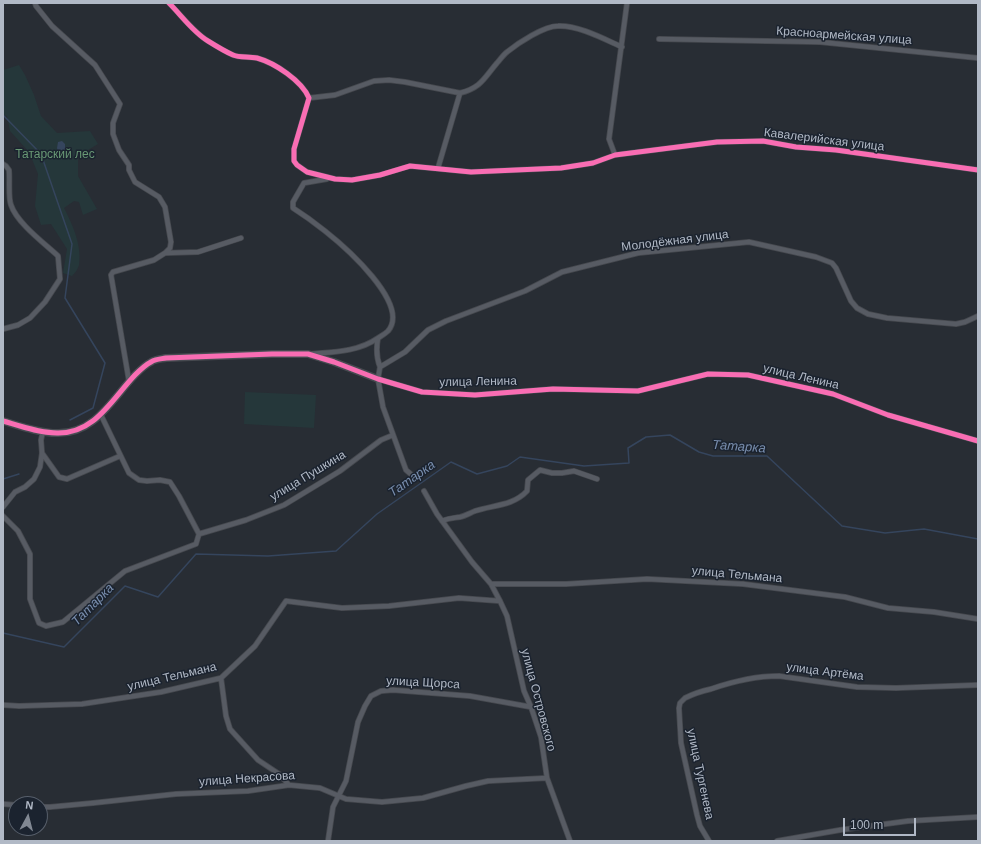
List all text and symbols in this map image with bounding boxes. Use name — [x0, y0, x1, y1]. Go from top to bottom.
street label: Красноармейская улица — [776, 24, 912, 48]
street label: Кавалерийская улица — [763, 125, 885, 155]
park label: Татарский лес — [15, 148, 95, 162]
street label: Молодёжная улица — [621, 227, 729, 255]
street label: улица Ленина — [762, 361, 840, 393]
street label: улица Ленина — [439, 374, 517, 390]
water label: Татарка — [712, 437, 766, 457]
street label: улица Пушкина — [268, 448, 348, 504]
water label: Татарка — [386, 457, 438, 501]
street label: улица Тельмана — [691, 564, 783, 586]
water label: Татарка — [69, 581, 117, 629]
street label: улица Островского — [517, 647, 559, 753]
street label: улица Тельмана — [126, 660, 218, 694]
street label: улица Артёма — [785, 660, 865, 684]
street label: улица Щорса — [386, 674, 460, 692]
street label: улица Тургенева — [683, 727, 717, 821]
street label: улица Некрасова — [199, 768, 295, 790]
north arrow — [8, 796, 48, 836]
text: N — [25, 799, 34, 812]
scale bar — [845, 810, 918, 836]
text: 100 m — [850, 818, 883, 832]

